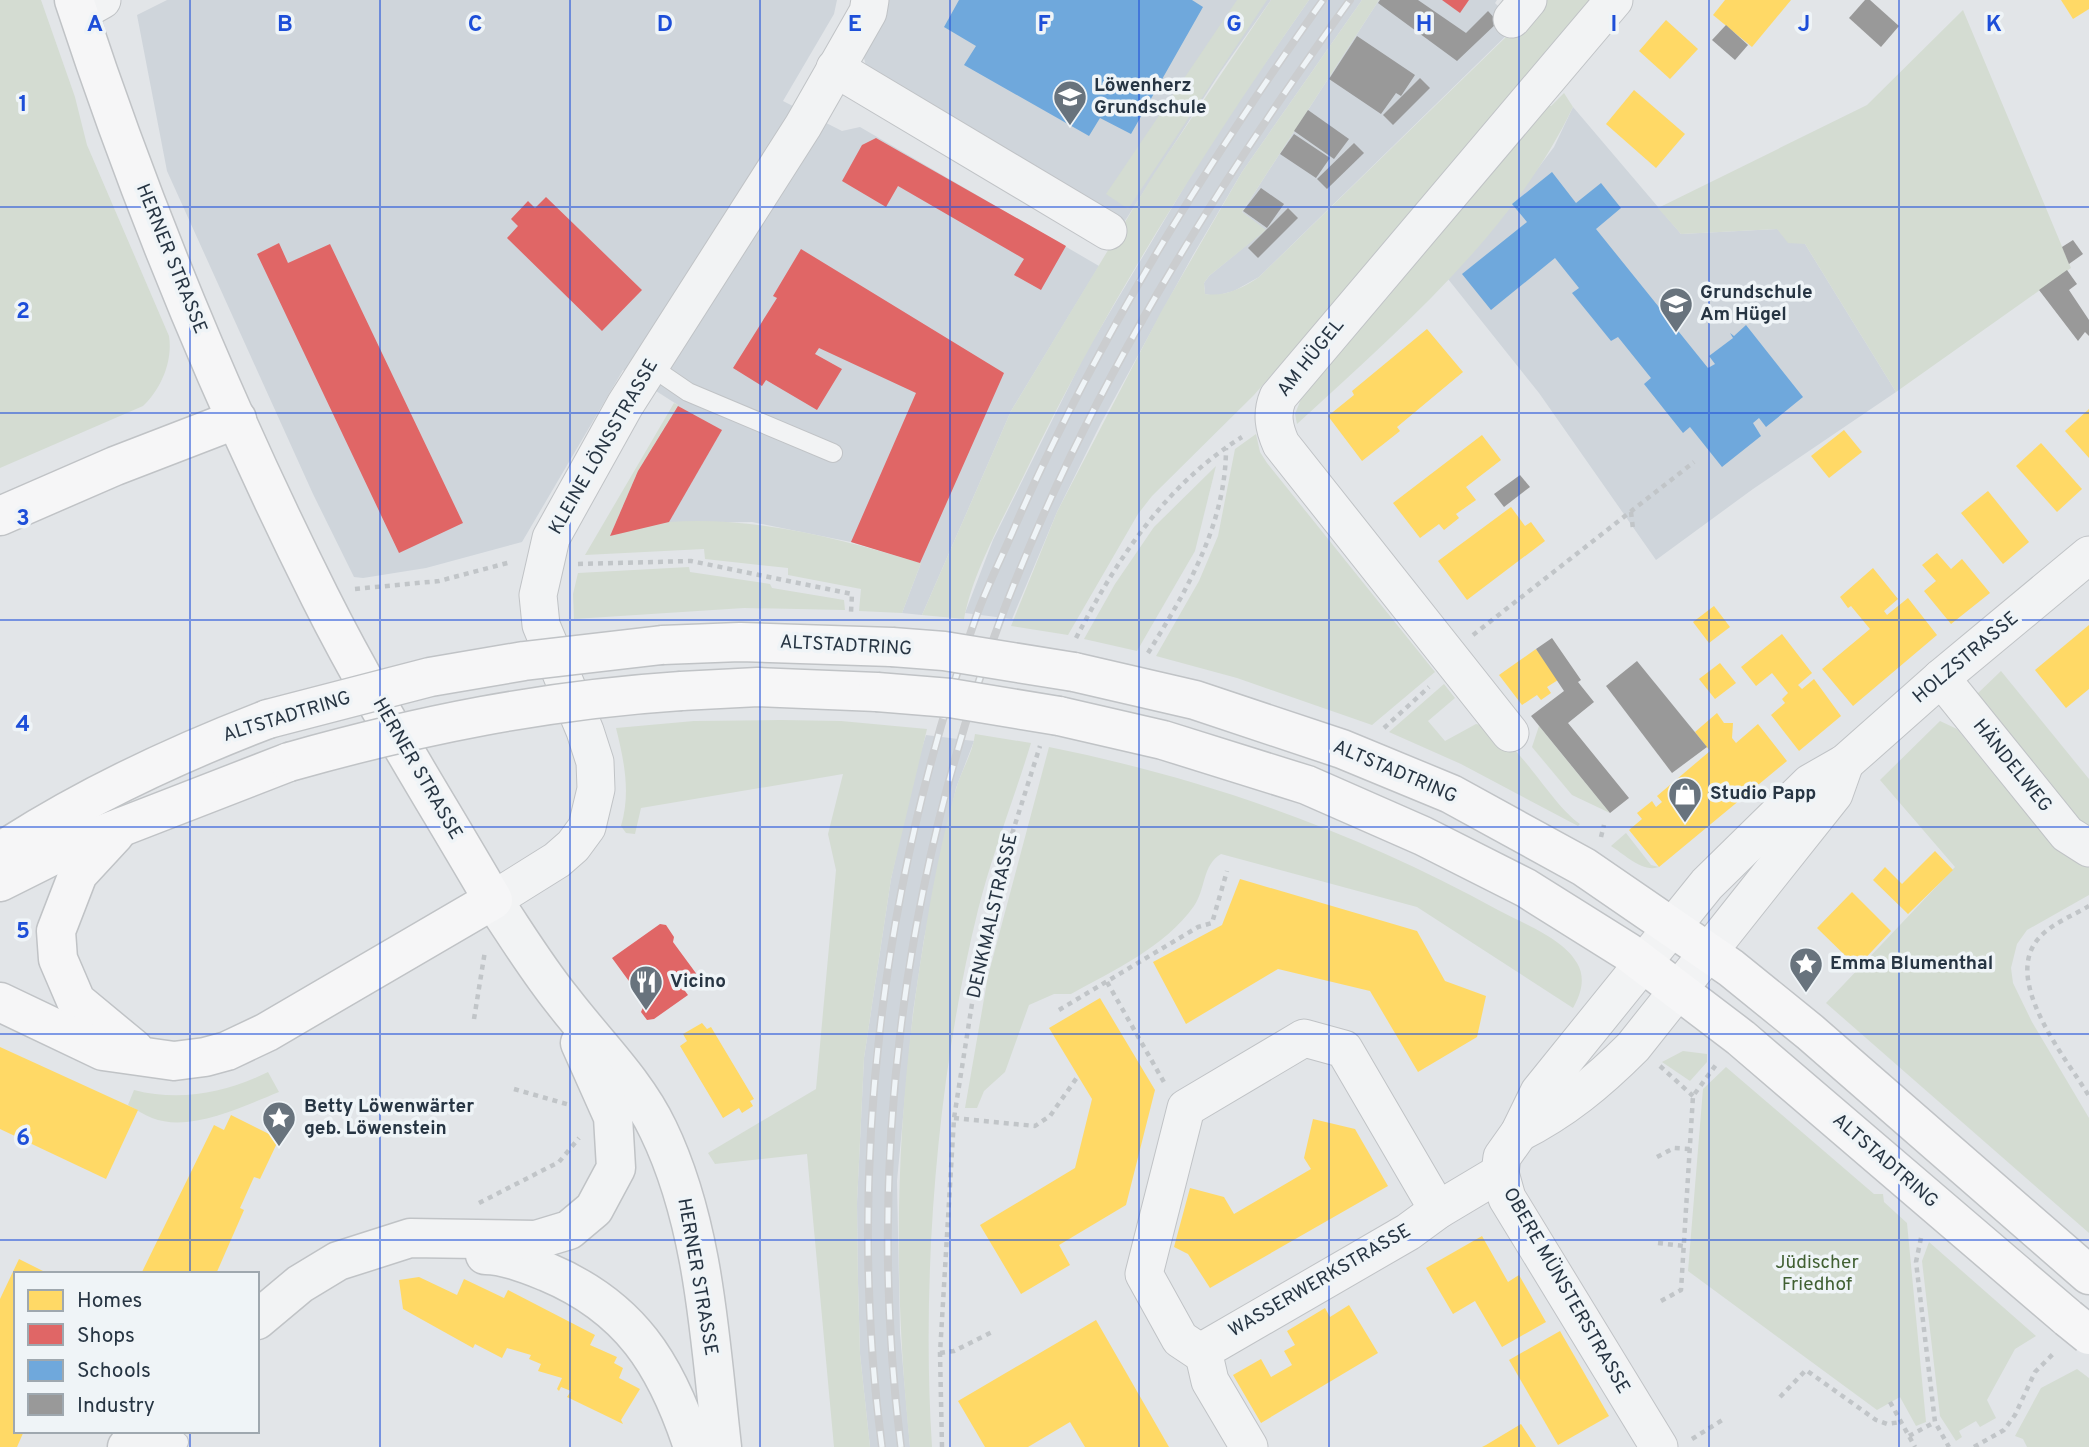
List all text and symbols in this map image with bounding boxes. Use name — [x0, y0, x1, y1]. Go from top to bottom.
text: A — [87, 11, 103, 40]
text: B — [277, 11, 293, 40]
text: C — [468, 11, 482, 40]
text: D — [657, 11, 673, 40]
text: E — [848, 11, 862, 40]
text: F — [1037, 11, 1051, 40]
text: G — [1226, 11, 1242, 40]
text: H — [1416, 11, 1432, 40]
text: I — [1611, 11, 1617, 40]
text: J — [1798, 11, 1810, 40]
text: K — [1986, 11, 2002, 40]
place label: Löwenherz Grundschule — [1094, 74, 1207, 120]
school or university icon: Löwenherz Grundschule — [1051, 78, 1089, 127]
text: 1 — [18, 91, 28, 120]
street label: HERNER STRASSE — [130, 180, 212, 338]
place label: Grundschule Am Hügel — [1700, 281, 1813, 327]
school or university icon: Grundschule Am Hügel — [1657, 285, 1695, 334]
text: 2 — [16, 298, 30, 327]
street label: AM HÜGEL — [1271, 313, 1350, 402]
street label: KLEINE LÖNSSTRASSE — [543, 354, 664, 539]
text: 3 — [16, 505, 30, 534]
street label: HOLZSTRASSE — [1908, 607, 2024, 709]
street label: ALTSTADTRING — [779, 631, 913, 661]
street label: ALTSTADTRING — [220, 686, 354, 748]
street label: HERNER STRASSE — [367, 694, 467, 844]
text: 4 — [16, 711, 30, 740]
street label: HÄNDELWEG — [1967, 714, 2058, 817]
street label: ALTSTADTRING — [1329, 735, 1461, 809]
shop icon: Studio Papp — [1666, 775, 1704, 824]
place label: Studio Papp — [1710, 782, 1816, 806]
street label: DENKMALSTRASSE — [962, 831, 1024, 1001]
text: 5 — [16, 918, 30, 947]
place icon: Emma Blumenthal — [1787, 945, 1825, 994]
place label: Emma Blumenthal — [1830, 952, 1993, 976]
restaurant icon: Vicino — [627, 963, 665, 1012]
place label: Vicino — [670, 970, 726, 994]
place label: Betty Löwenwärter geb. Löwenstein — [304, 1095, 474, 1141]
place icon: Betty Löwenwärter geb. Löwenstein — [260, 1099, 298, 1148]
street label: ALTSTADTRING — [1827, 1108, 1943, 1214]
text: 6 — [16, 1125, 30, 1154]
street label: OBERE MÜNSTERSTRASSE — [1497, 1183, 1636, 1398]
street label: HERNER STRASSE — [671, 1196, 723, 1358]
street label: WASSERWERKSTRASSE — [1225, 1219, 1415, 1343]
park label: Jüdischer Friedhof — [1775, 1251, 1859, 1297]
legend — [14, 1272, 259, 1433]
text: Homes — [77, 1288, 142, 1315]
text: Shops — [77, 1323, 135, 1350]
text: Schools — [77, 1358, 151, 1385]
text: Industry — [77, 1393, 155, 1420]

